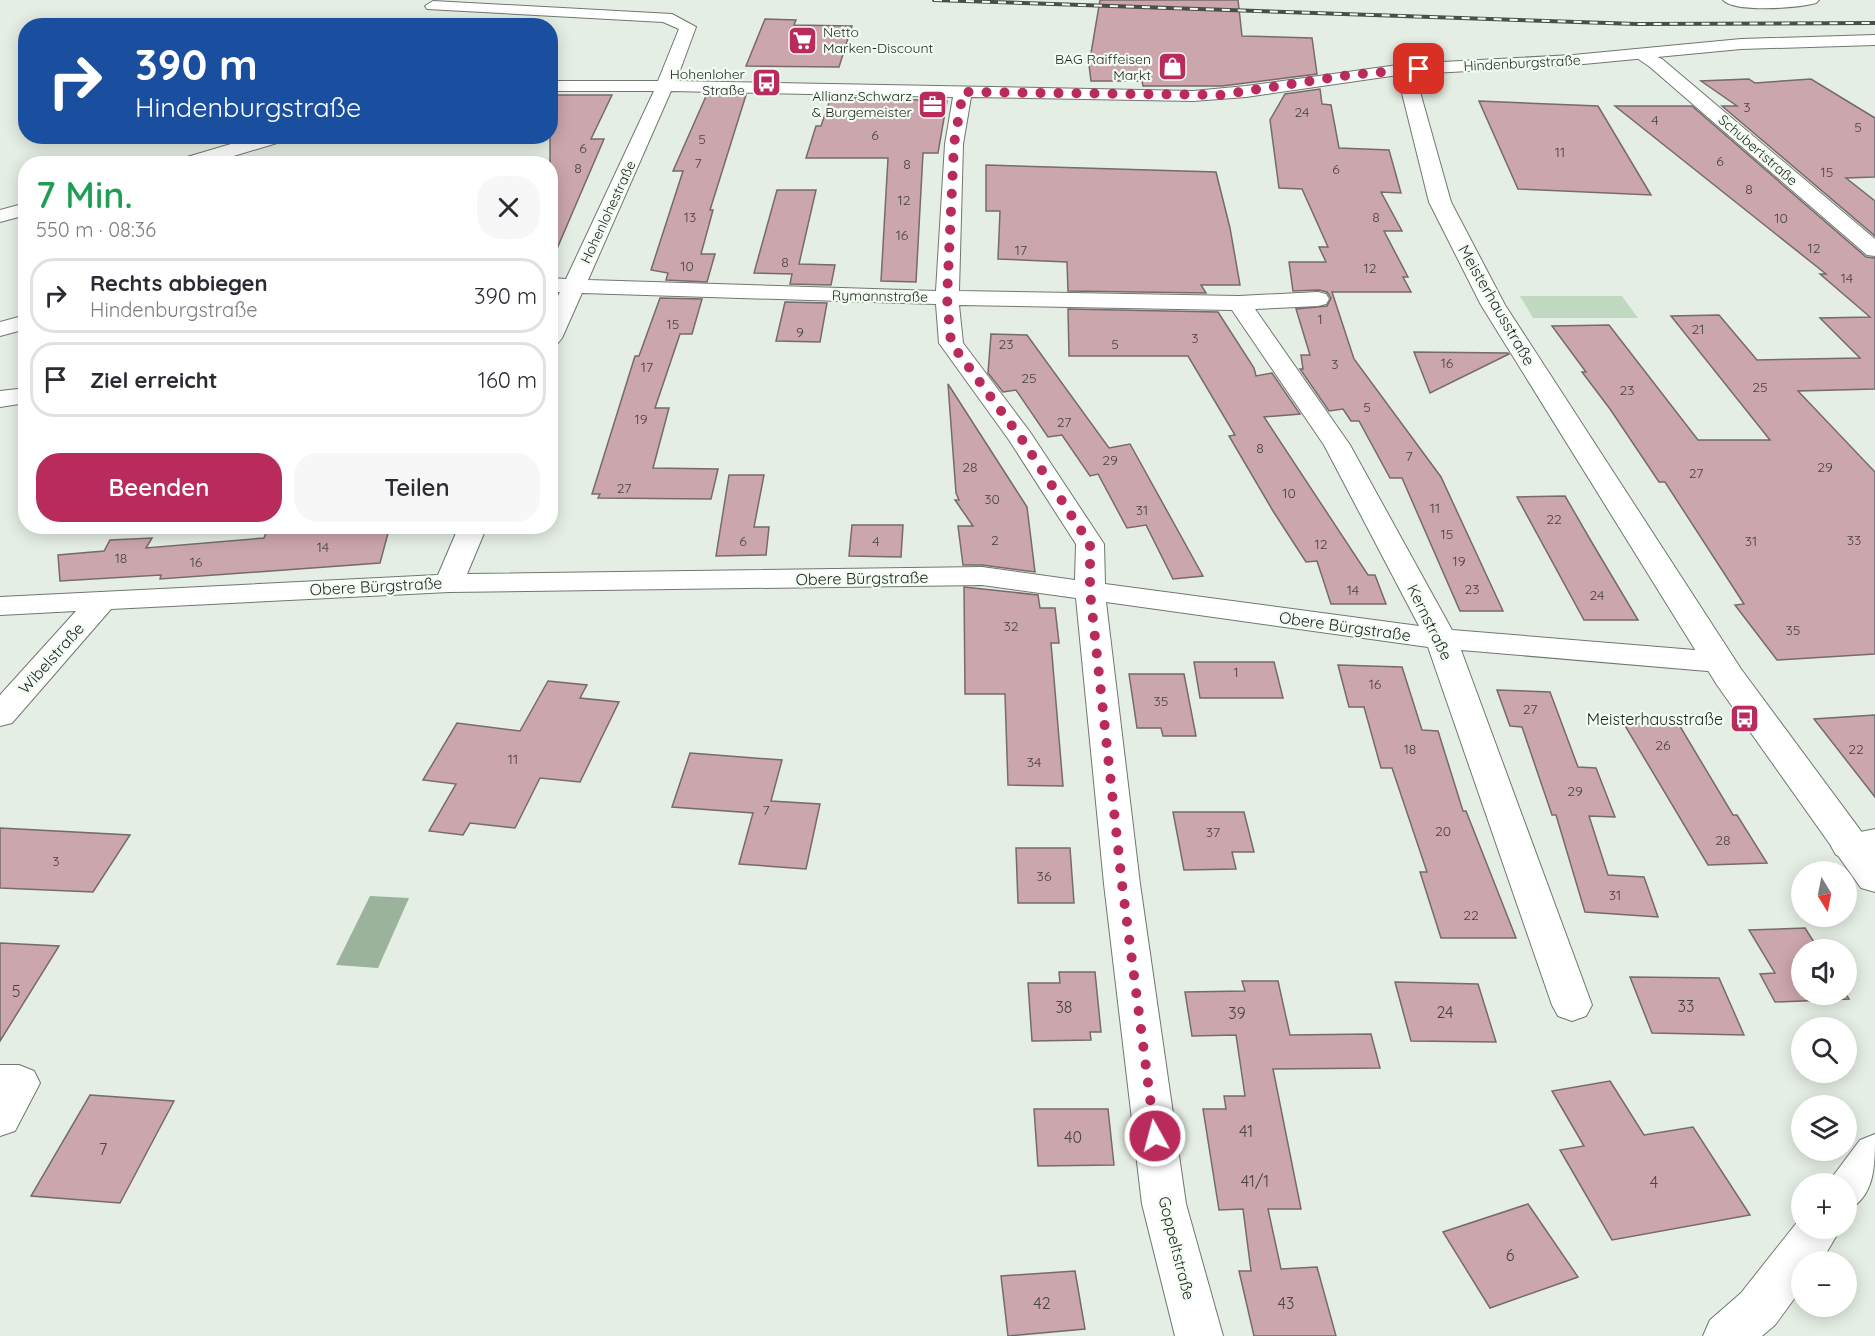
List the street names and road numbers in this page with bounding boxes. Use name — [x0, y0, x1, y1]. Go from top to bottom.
street label: Hindenburgstraße — [1463, 51, 1581, 75]
street label: Schubertstraße — [1715, 111, 1801, 189]
street label: Hohenlohestraße — [576, 158, 640, 266]
street label: Meisterhausstraße — [1454, 241, 1540, 369]
street label: Rymannstraße — [832, 286, 928, 306]
street label: Obere Bürgstraße — [795, 567, 929, 589]
street label: Obere Bürgstraße — [309, 573, 443, 599]
street label: Kernstraße — [1403, 581, 1457, 663]
street label: Obere Bürgstraße — [1278, 607, 1412, 645]
street label: Wibelstraße — [14, 618, 88, 698]
street label: Goppeltstraße — [1154, 1194, 1200, 1302]

